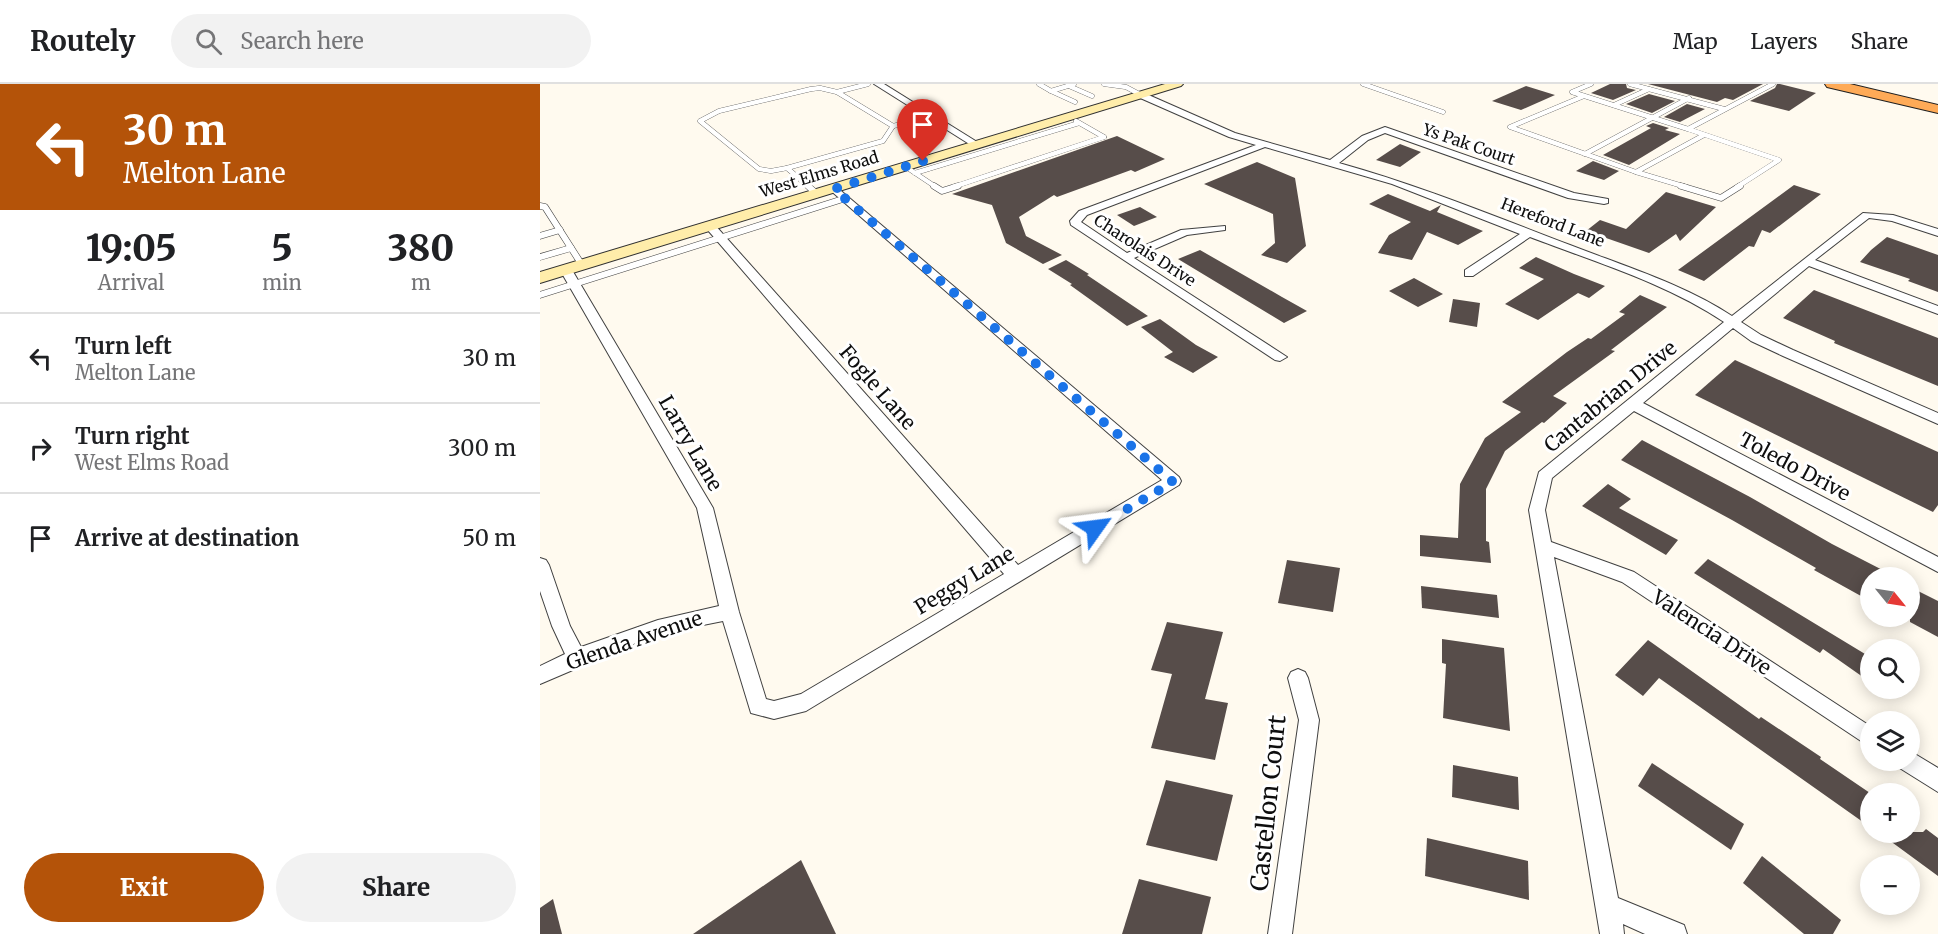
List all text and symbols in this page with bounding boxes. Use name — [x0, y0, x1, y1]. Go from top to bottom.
search box — [171, 14, 591, 68]
text: Routely — [30, 23, 135, 59]
icon: search — [192, 25, 225, 58]
text: Search here — [240, 27, 364, 55]
text: Map — [1673, 28, 1718, 55]
text: Layers — [1751, 28, 1818, 55]
text: Share — [1851, 28, 1908, 55]
pin — [897, 99, 948, 161]
text: 30 m — [123, 104, 227, 156]
icon: left — [24, 108, 102, 186]
icon: arrive — [906, 108, 939, 141]
street label: Ys Pak Court — [1419, 119, 1519, 169]
street label: West Elms Road — [756, 146, 881, 202]
text: Melton Lane — [123, 156, 286, 190]
street label: Hereford Lane — [1498, 193, 1608, 251]
street label: Charolais Drive — [1090, 210, 1200, 290]
text: 19:05 — [86, 226, 176, 271]
text: 5 — [271, 226, 293, 271]
text: 380 — [388, 226, 454, 271]
text: Arrival — [98, 270, 165, 295]
text: min — [262, 270, 302, 295]
text: m — [411, 270, 431, 295]
text: Turn left — [75, 332, 172, 360]
street label: Cantabrian Drive — [1539, 335, 1681, 457]
street label: Fogle Lane — [834, 340, 922, 434]
icon: left — [24, 342, 57, 375]
text: 30 m — [462, 344, 516, 372]
text: Melton Lane — [75, 360, 195, 385]
street label: Larry Lane — [654, 391, 728, 495]
text: Turn right — [75, 422, 189, 450]
street label: Toledo Drive — [1735, 426, 1855, 506]
icon: right — [24, 432, 57, 465]
text: 300 m — [448, 434, 516, 462]
text: West Elms Road — [75, 450, 229, 475]
position arrow — [1063, 496, 1127, 560]
icon: arrive — [24, 522, 57, 555]
text: Arrive at destination — [75, 524, 299, 552]
text: 50 m — [462, 524, 516, 552]
street label: Peggy Lane — [910, 541, 1018, 619]
north arrow — [1860, 567, 1920, 627]
map controls — [1860, 567, 1920, 915]
street label: Valencia Drive — [1647, 584, 1776, 680]
street label: Glenda Avenue — [563, 605, 705, 675]
button: search — [1860, 639, 1920, 699]
button: layers — [1860, 711, 1920, 771]
street label: Castellon Court — [1243, 713, 1293, 893]
button: + — [1860, 783, 1920, 843]
button: Exit — [24, 853, 264, 922]
button: Share — [276, 853, 516, 922]
button: − — [1860, 855, 1920, 915]

